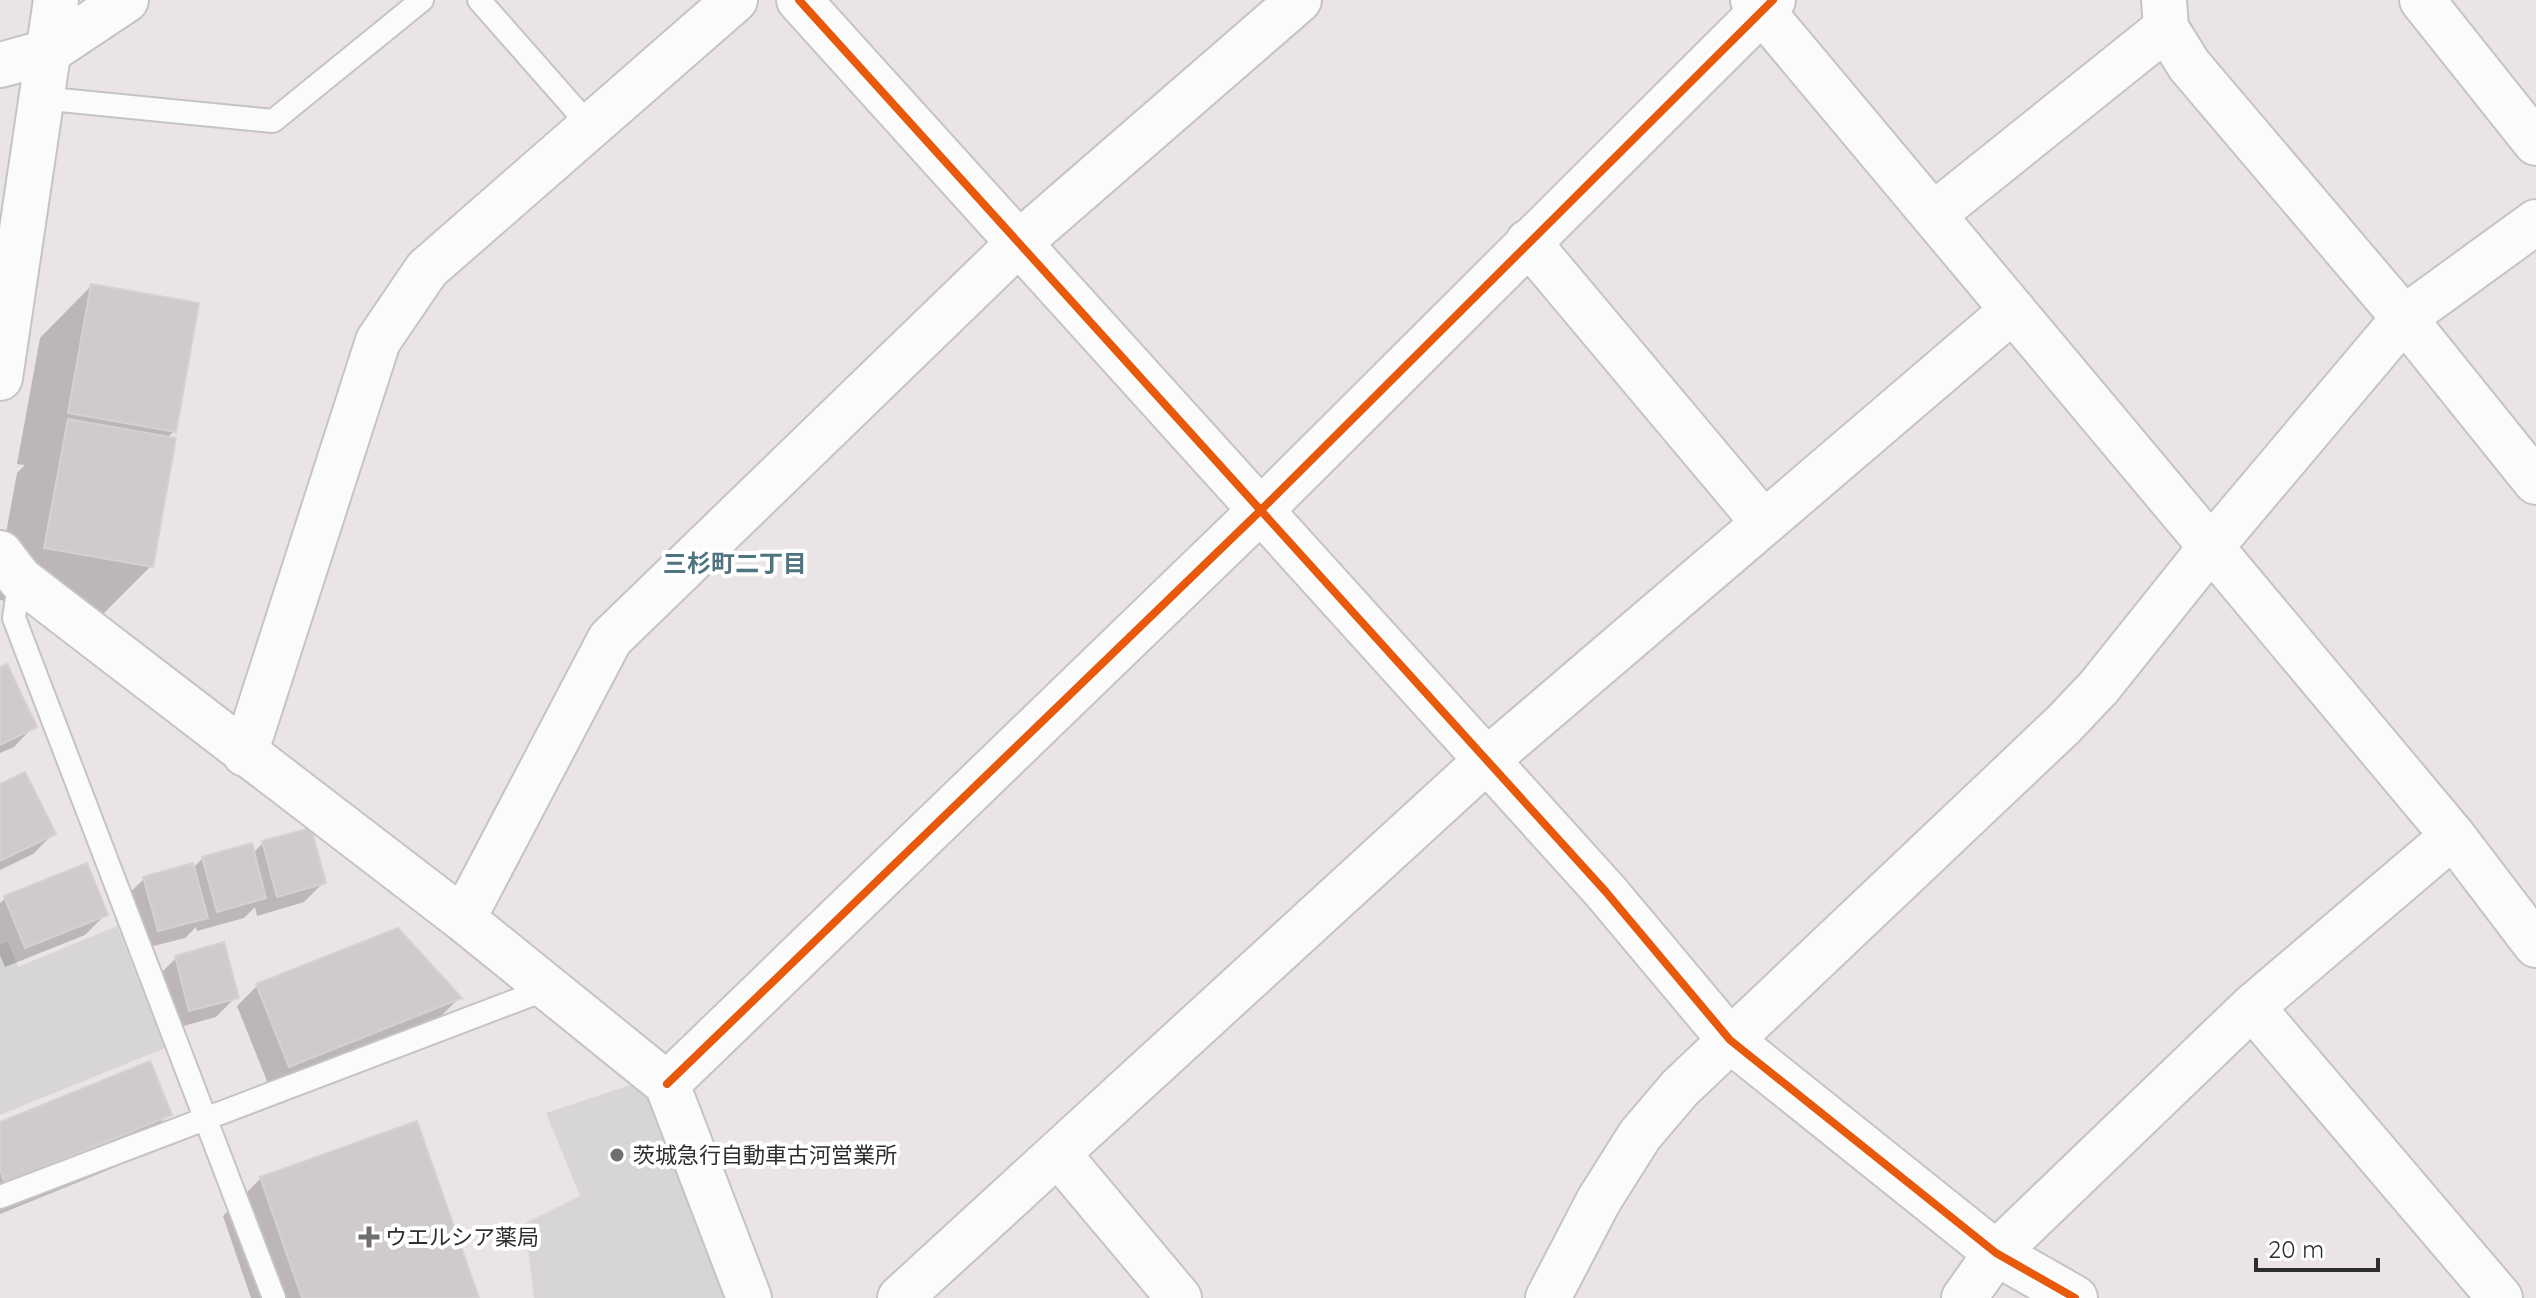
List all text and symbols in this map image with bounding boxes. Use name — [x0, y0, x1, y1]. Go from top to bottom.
district label: 三杉町二丁目 — [663, 548, 807, 578]
place label: 茨城急行自動車古河営業所 — [633, 1141, 897, 1169]
marker: 茨城急行自動車古河営業所 — [608, 1146, 626, 1164]
scale bar — [2256, 1222, 2378, 1272]
place label: ウエルシア薬局 — [385, 1223, 539, 1251]
marker: ウエルシア薬局 — [360, 1228, 378, 1246]
text: 20 m — [2268, 1234, 2324, 1264]

